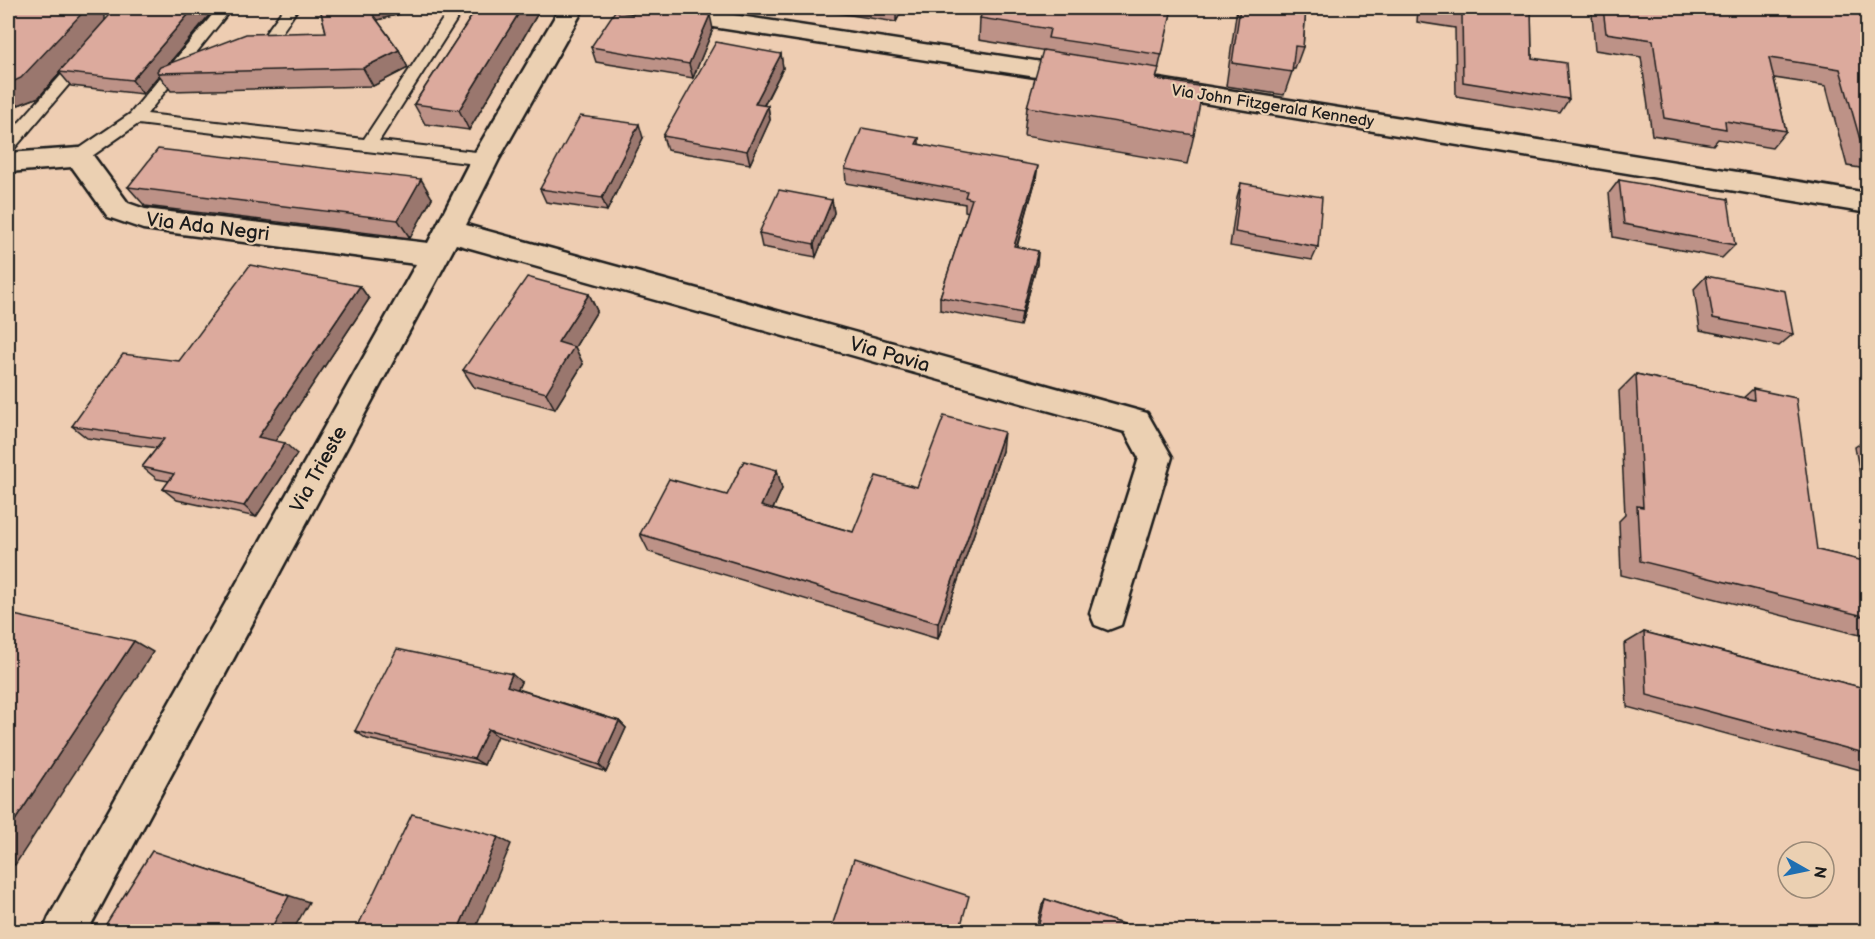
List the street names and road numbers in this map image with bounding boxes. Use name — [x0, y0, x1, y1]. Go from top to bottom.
street label: Via John Fitzgerald Kennedy — [1170, 81, 1376, 132]
street label: Via Ada Negri — [145, 208, 271, 246]
street label: Via Pavia — [847, 332, 933, 378]
street label: Via Trieste — [285, 422, 353, 517]

